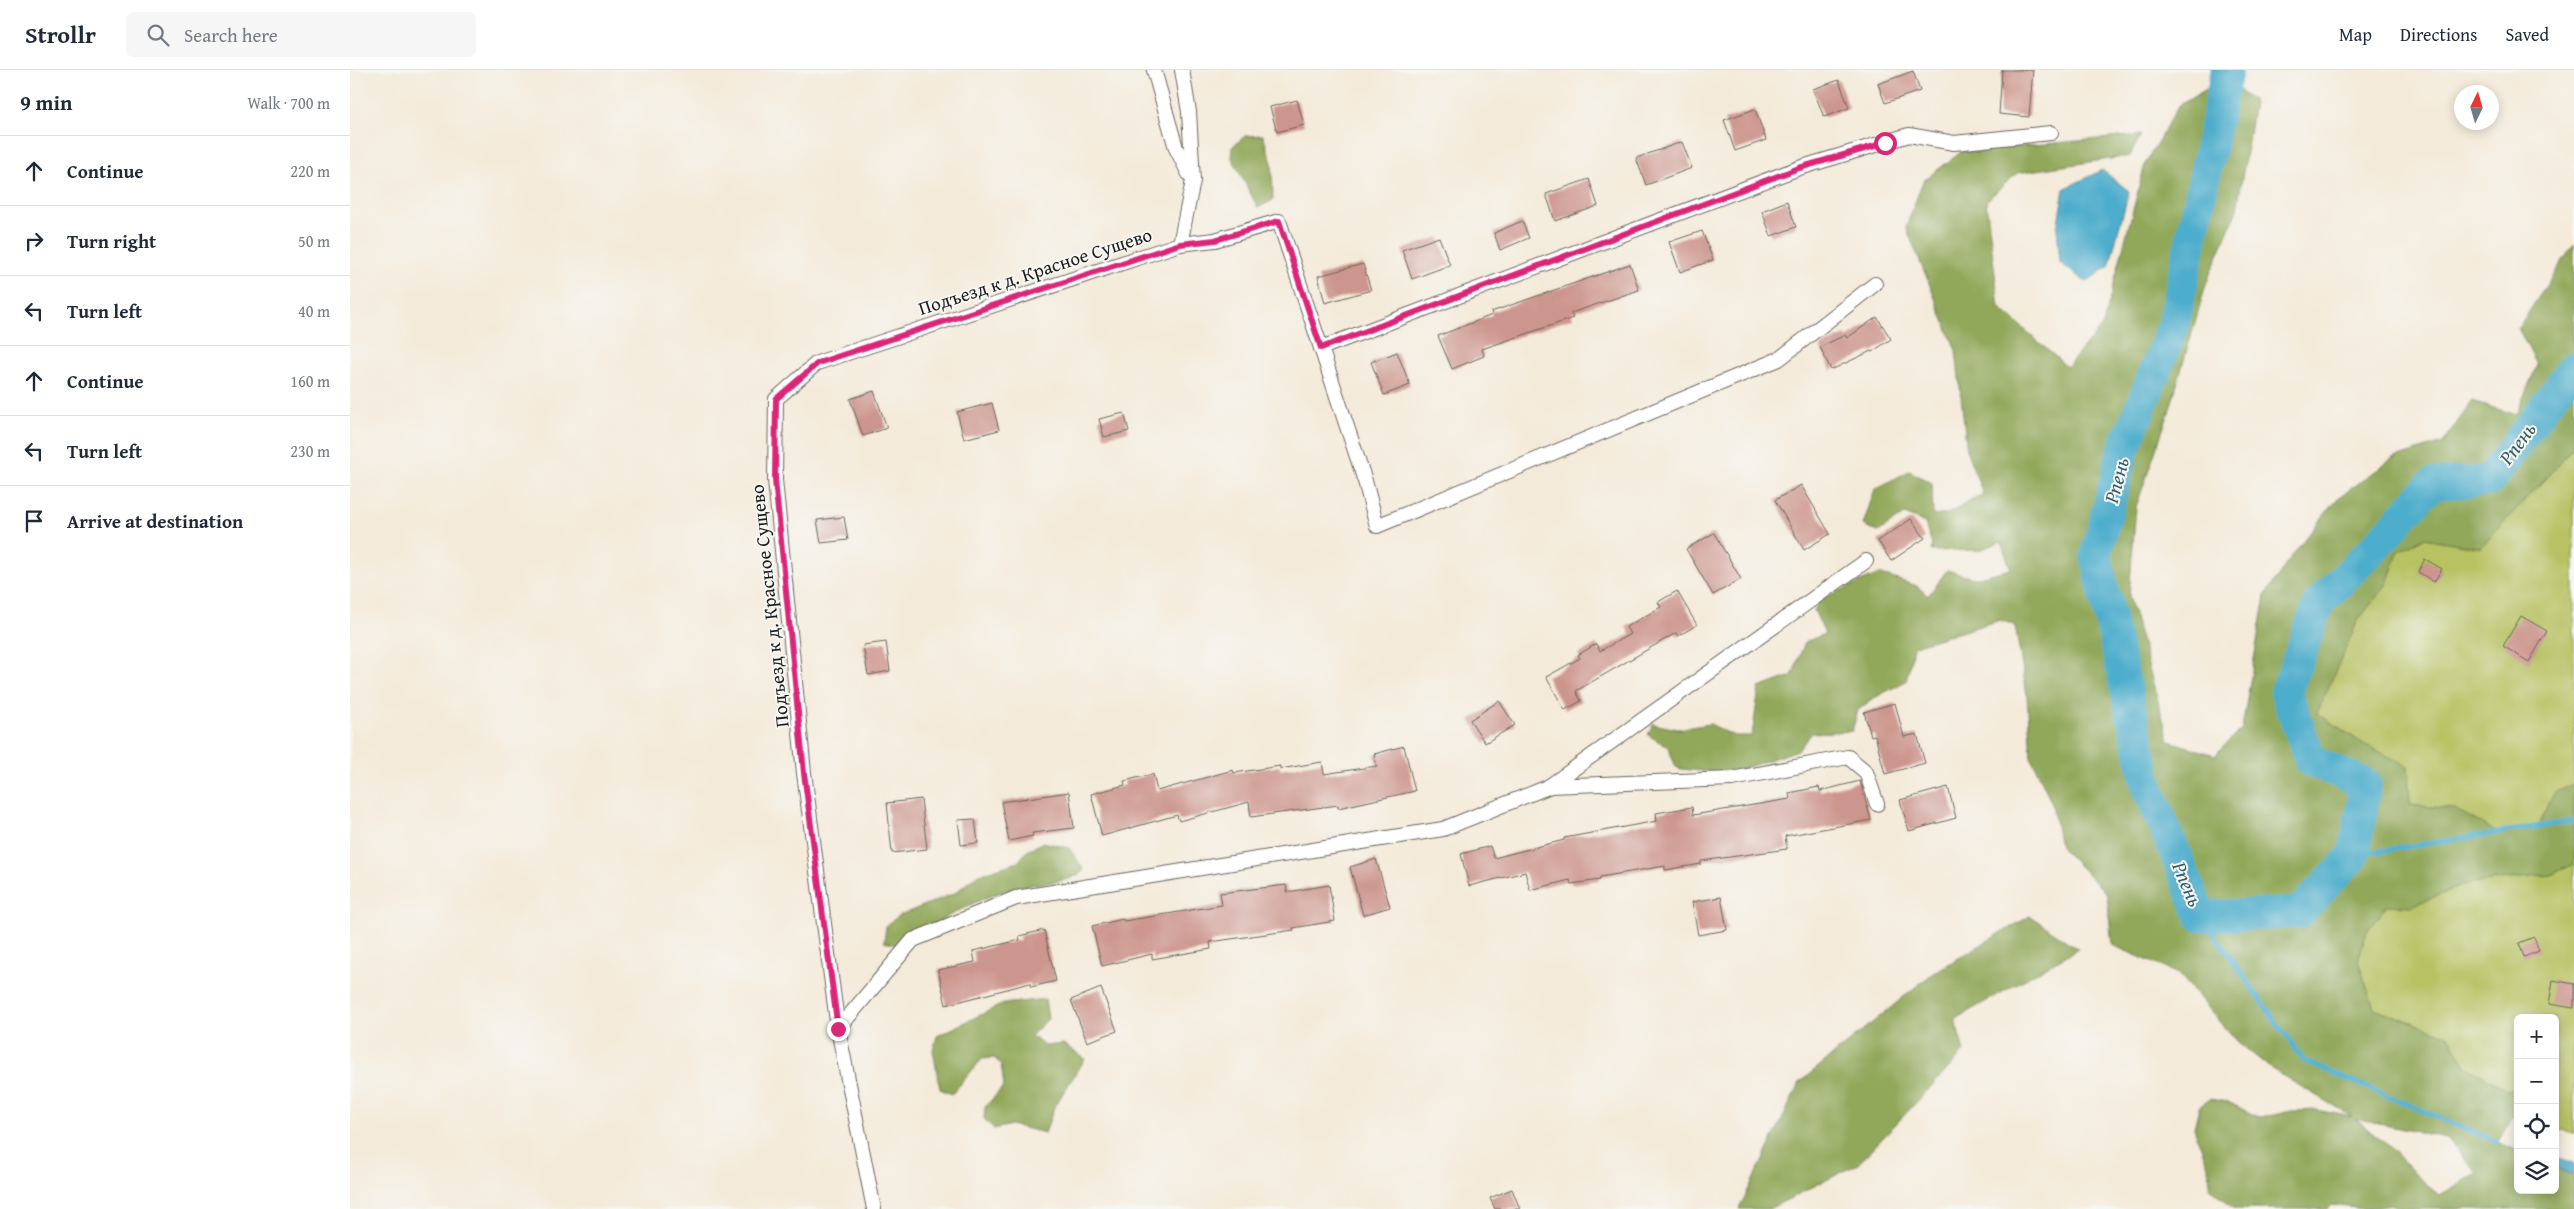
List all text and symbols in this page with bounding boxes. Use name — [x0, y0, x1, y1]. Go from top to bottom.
search box — [126, 12, 476, 57]
text: Strollr — [25, 17, 96, 52]
icon: search — [144, 21, 172, 49]
text: Search here — [184, 21, 278, 49]
text: Map — [2339, 21, 2372, 48]
text: Directions — [2400, 21, 2477, 48]
text: Saved — [2505, 21, 2549, 48]
north arrow — [2454, 85, 2499, 130]
text: 9 min — [20, 87, 72, 118]
text: Walk · 700 m — [247, 91, 330, 115]
route start — [1874, 132, 1897, 155]
icon: ahead — [20, 157, 48, 185]
text: Continue — [67, 157, 144, 185]
text: 220 m — [290, 159, 330, 183]
street label: Подъезд к д. Красное Сущево — [915, 220, 1155, 322]
icon: right — [20, 227, 48, 255]
text: Turn right — [67, 227, 156, 255]
text: 50 m — [298, 229, 330, 253]
icon: left — [20, 297, 48, 325]
text: Turn left — [67, 297, 142, 325]
text: 40 m — [298, 299, 330, 323]
icon: ahead — [20, 367, 48, 395]
text: Continue — [67, 367, 144, 395]
text: 160 m — [290, 369, 330, 393]
water label: Рпень — [2491, 416, 2543, 471]
icon: left — [20, 437, 48, 465]
text: Turn left — [67, 437, 142, 465]
text: 230 m — [290, 439, 330, 463]
water label: Рпень — [2096, 454, 2136, 507]
street label: Подъезд к д. Красное Сущево — [742, 483, 796, 729]
icon: arrive — [20, 507, 48, 535]
text: Arrive at destination — [67, 507, 243, 535]
water label: Рпень — [2165, 856, 2210, 911]
map controls — [2514, 1014, 2559, 1194]
button: + — [2514, 1014, 2559, 1059]
route end — [827, 1018, 850, 1041]
button: − — [2514, 1059, 2559, 1104]
button: locate — [2514, 1104, 2559, 1149]
button: layers — [2514, 1149, 2559, 1194]

